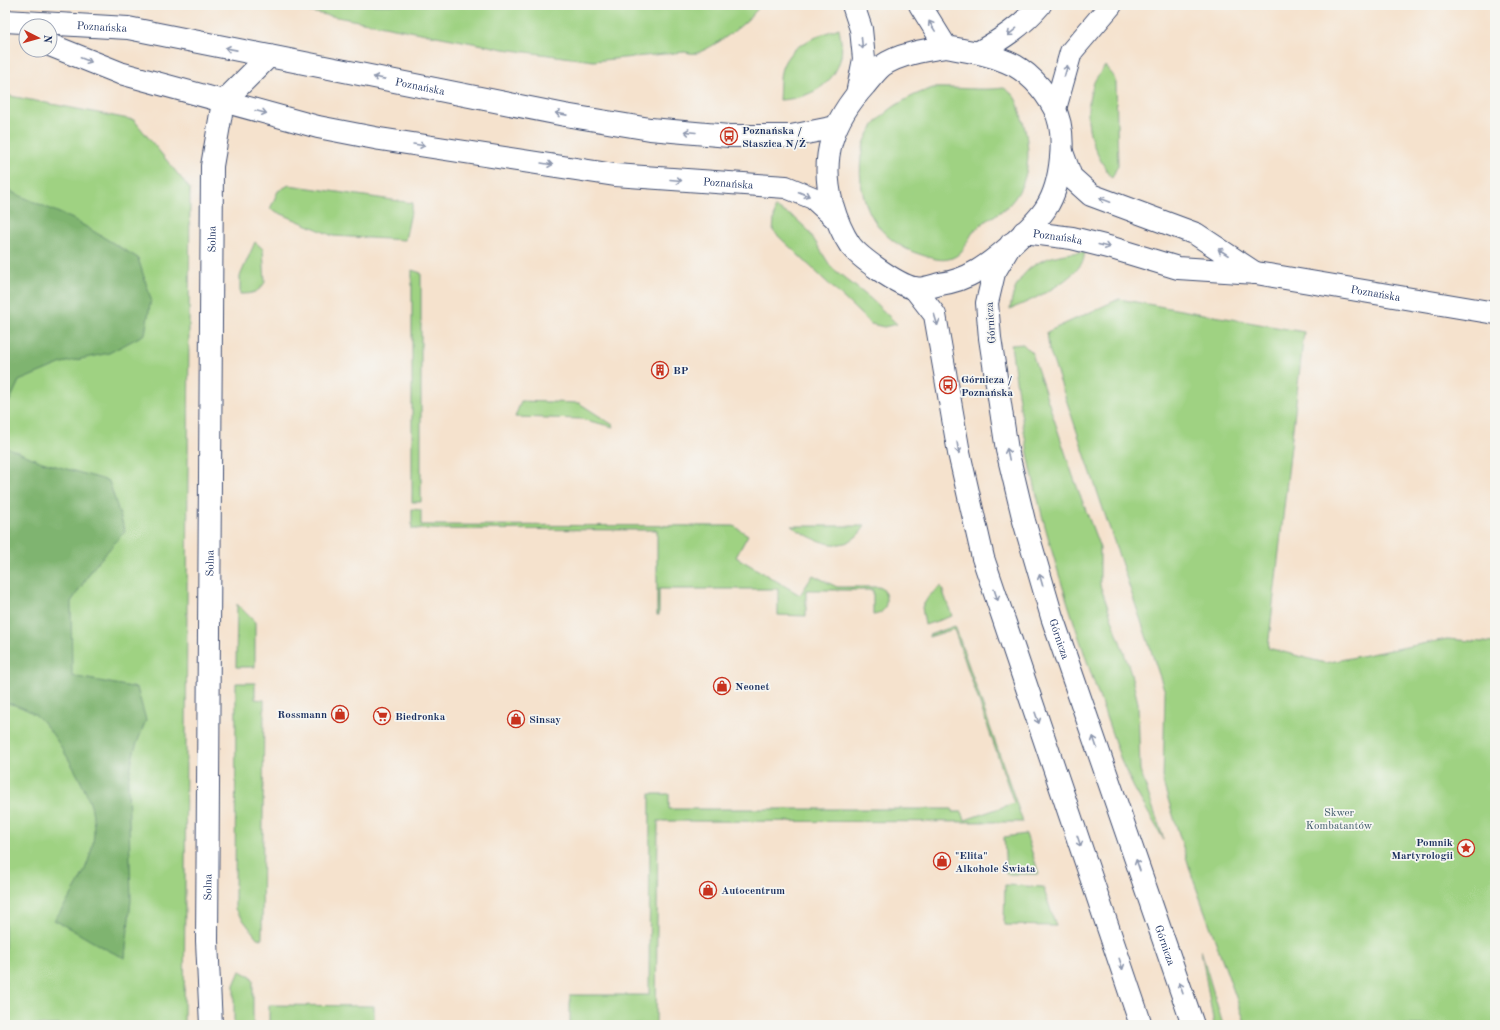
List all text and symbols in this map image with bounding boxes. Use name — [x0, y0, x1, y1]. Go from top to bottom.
north arrow — [18, 18, 58, 58]
one-way arrow — [928, 20, 936, 32]
street label: Poznańska — [76, 21, 128, 35]
one-way arrow — [1007, 28, 1017, 37]
text: N — [40, 34, 52, 44]
one-way arrow — [859, 36, 866, 49]
one-way arrow — [225, 44, 238, 52]
one-way arrow — [80, 56, 92, 64]
one-way arrow — [1063, 65, 1070, 78]
one-way arrow — [372, 74, 385, 82]
street label: Poznańska — [394, 77, 446, 98]
one-way arrow — [254, 109, 267, 116]
one-way arrow — [555, 110, 568, 118]
bus stop icon: Poznańska / Staszica N/Ż — [719, 126, 739, 146]
place label: Poznańska / Staszica N/Ż — [742, 126, 806, 150]
one-way arrow — [684, 129, 697, 136]
one-way arrow — [412, 141, 425, 149]
one-way arrow — [540, 161, 553, 169]
one-way arrow — [669, 177, 682, 184]
street label: Poznańska — [703, 177, 754, 192]
one-way arrow — [798, 191, 810, 199]
one-way arrow — [1099, 195, 1111, 203]
street label: Solna — [207, 225, 219, 252]
street label: Poznańska — [1032, 229, 1084, 248]
one-way arrow — [1097, 243, 1110, 250]
one-way arrow — [1218, 248, 1229, 256]
street label: Poznańska — [1350, 285, 1402, 304]
street label: Górnicza — [985, 301, 998, 344]
one-way arrow — [933, 314, 940, 327]
building icon: BP — [650, 360, 670, 380]
place label: BP — [673, 366, 689, 377]
bus stop icon: Górnicza / Poznańska — [938, 375, 958, 395]
place label: Górnicza / Poznańska — [961, 375, 1013, 399]
one-way arrow — [954, 441, 962, 454]
one-way arrow — [1004, 448, 1012, 461]
street label: Solna — [205, 549, 217, 576]
one-way arrow — [1037, 573, 1044, 586]
one-way arrow — [993, 588, 1000, 601]
street label: Górnicza — [1046, 618, 1070, 662]
shop icon: Neonet — [712, 676, 732, 696]
place label: Neonet — [735, 682, 769, 693]
shop icon: Rossmann — [330, 704, 350, 724]
supermarket icon: Biedronka — [372, 706, 392, 726]
shop icon: Sinsay — [506, 709, 526, 729]
place label: Rossmann — [277, 710, 327, 721]
one-way arrow — [1034, 711, 1041, 724]
place label: Biedronka — [395, 712, 446, 723]
place label: Sinsay — [529, 715, 561, 726]
one-way arrow — [1091, 737, 1099, 749]
park label: Skwer Kombatantów — [1306, 808, 1373, 832]
one-way arrow — [1076, 834, 1083, 847]
place label: Pomnik Martyrologii — [1391, 838, 1453, 862]
place icon: Pomnik Martyrologii — [1456, 838, 1476, 858]
shop icon: "Elita" Alkohole Świata — [932, 851, 952, 871]
place label: "Elita" Alkohole Świata — [955, 851, 1036, 875]
one-way arrow — [1134, 859, 1141, 872]
street label: Solna — [203, 873, 214, 900]
shop icon: Autocentrum — [698, 880, 718, 900]
place label: Autocentrum — [721, 886, 785, 897]
street label: Górnicza — [1152, 924, 1176, 968]
one-way arrow — [1118, 958, 1125, 971]
one-way arrow — [1176, 983, 1184, 995]

